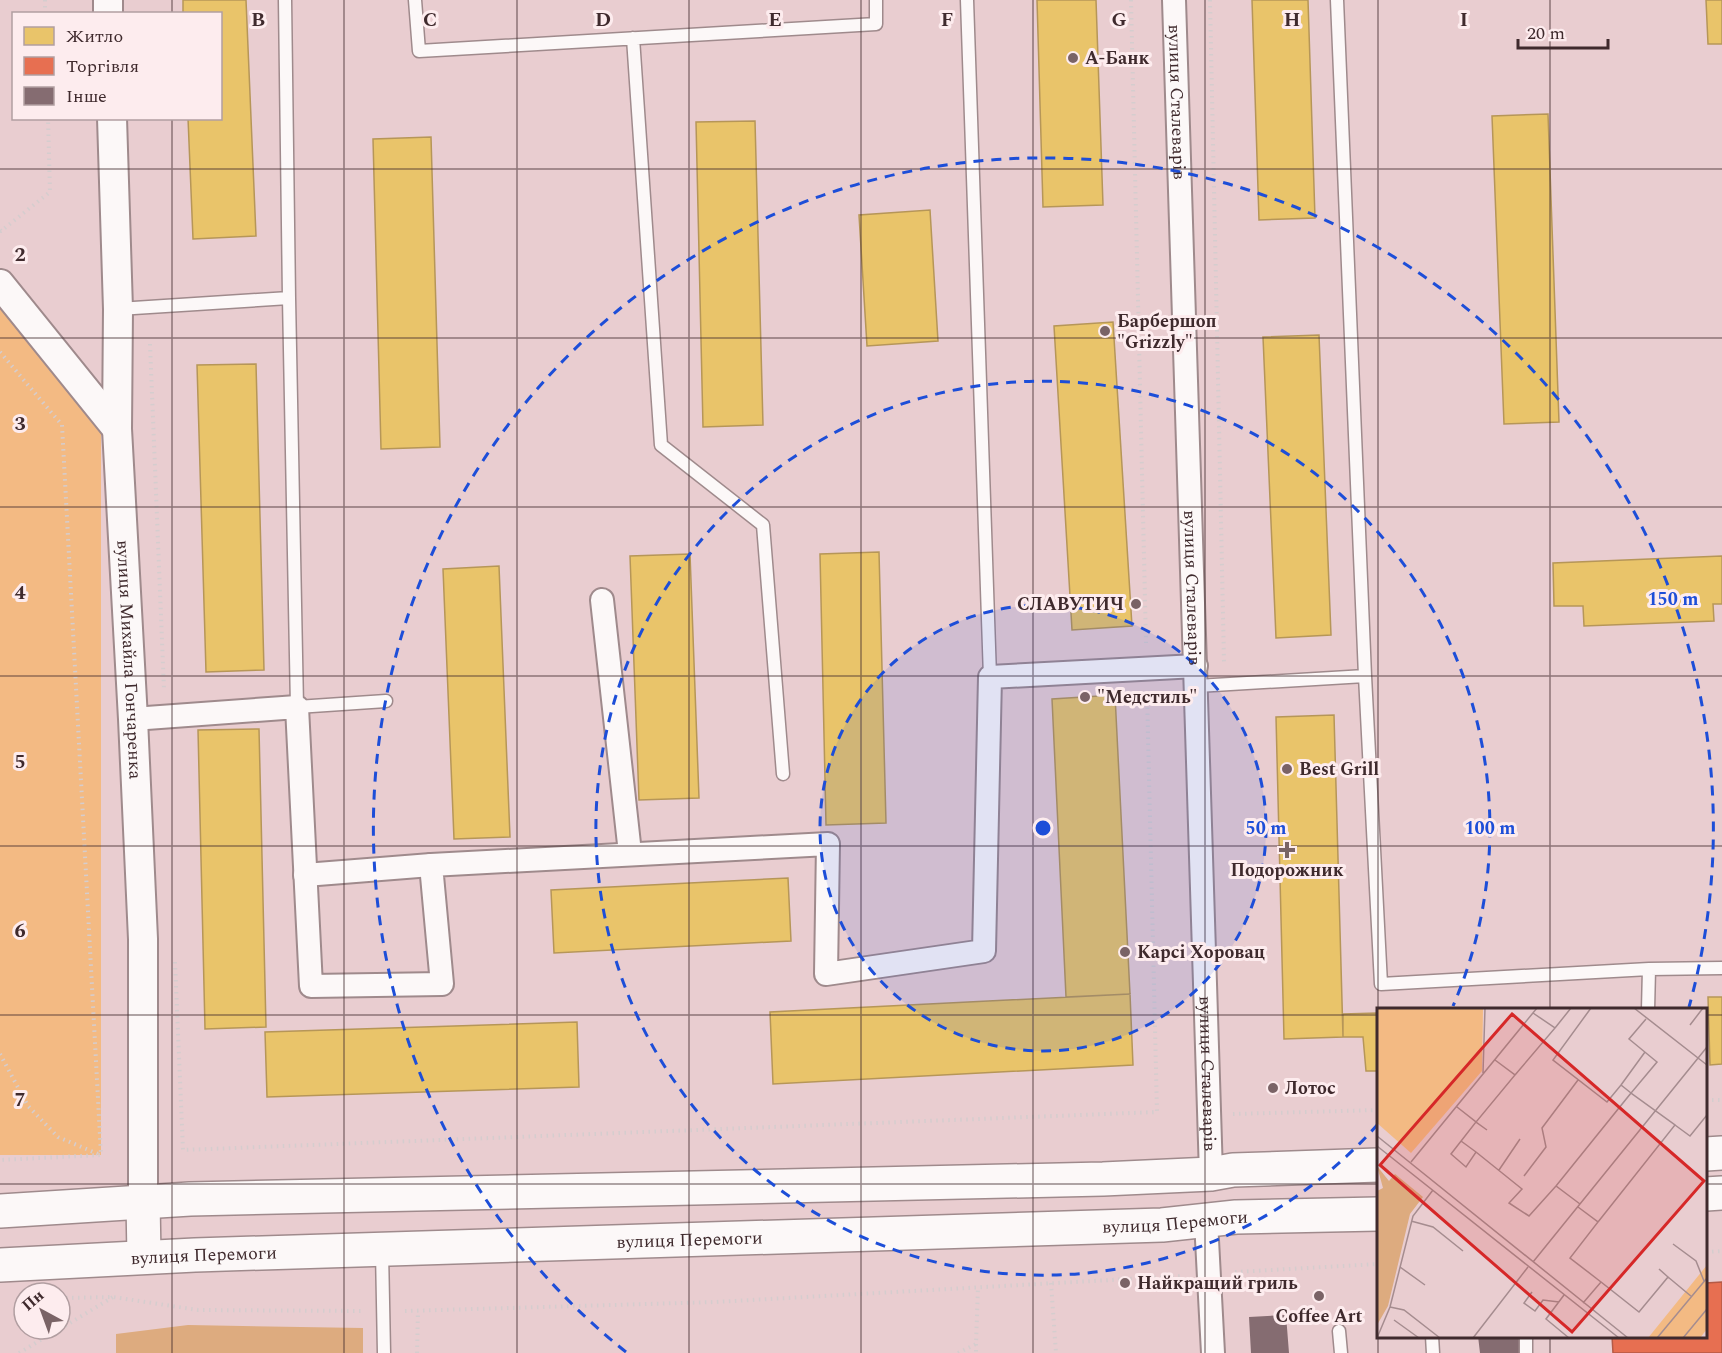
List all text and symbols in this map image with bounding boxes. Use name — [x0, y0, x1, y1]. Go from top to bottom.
text: B — [251, 5, 265, 35]
text: C — [423, 5, 437, 35]
text: D — [595, 5, 611, 35]
text: E — [768, 5, 782, 35]
text: F — [941, 5, 953, 35]
text: G — [1111, 5, 1127, 35]
text: H — [1284, 5, 1300, 35]
text: I — [1460, 5, 1468, 35]
legend — [12, 12, 222, 120]
scale bar — [1518, 12, 1608, 50]
text: 20 m — [1527, 20, 1565, 47]
text: Житло — [66, 23, 123, 50]
street label: вулиця Сталеварів — [1161, 24, 1193, 180]
place label: А-Банк — [1085, 45, 1150, 72]
marker: А-Банк — [1066, 51, 1080, 65]
text: Торгівля — [66, 53, 139, 80]
text: Інше — [66, 83, 107, 110]
text: 2 — [14, 240, 26, 270]
place label: Барбершоп "Grizzly" — [1117, 308, 1217, 356]
marker: Барбершоп "Grizzly" — [1098, 324, 1112, 338]
text: 3 — [14, 409, 26, 439]
street label: вулиця Сталеварів — [1176, 510, 1208, 666]
street label: вулиця Михайла Гончаренка — [109, 539, 149, 780]
text: 4 — [14, 578, 26, 608]
text: 150 m — [1647, 586, 1699, 613]
place label: СЛАВУТИЧ — [1017, 591, 1124, 618]
marker: СЛАВУТИЧ — [1129, 597, 1143, 611]
place label: "Медстиль" — [1097, 684, 1197, 711]
marker: "Медстиль" — [1078, 690, 1092, 704]
text: 5 — [14, 747, 26, 777]
place label: Best Grill — [1299, 756, 1379, 783]
marker: Best Grill — [1280, 762, 1294, 776]
text: 50 m — [1246, 815, 1286, 842]
text: 100 m — [1464, 815, 1516, 842]
centre of rings — [1033, 818, 1053, 838]
marker: Подорожник — [1280, 843, 1294, 857]
place label: Подорожник — [1230, 857, 1344, 884]
text: 6 — [14, 916, 26, 946]
place label: Карсі Хоровац — [1137, 939, 1265, 966]
marker: Карсі Хоровац — [1118, 945, 1132, 959]
street label: вулиця Сталеварів — [1191, 995, 1223, 1151]
inset map — [1377, 1008, 1707, 1338]
place label: Лотос — [1285, 1075, 1336, 1102]
marker: Лотос — [1266, 1081, 1280, 1095]
text: 7 — [14, 1085, 26, 1115]
street label: вулиця Перемоги — [1102, 1204, 1248, 1241]
street label: вулиця Перемоги — [616, 1224, 763, 1256]
street label: вулиця Перемоги — [130, 1239, 277, 1272]
place label: Найкращий гриль — [1137, 1270, 1298, 1297]
marker: Найкращий гриль — [1118, 1276, 1132, 1290]
north arrow — [12, 1281, 72, 1341]
text: Пн — [16, 1284, 49, 1317]
marker: Coffee Art — [1312, 1289, 1326, 1303]
place label: Coffee Art — [1276, 1303, 1362, 1330]

